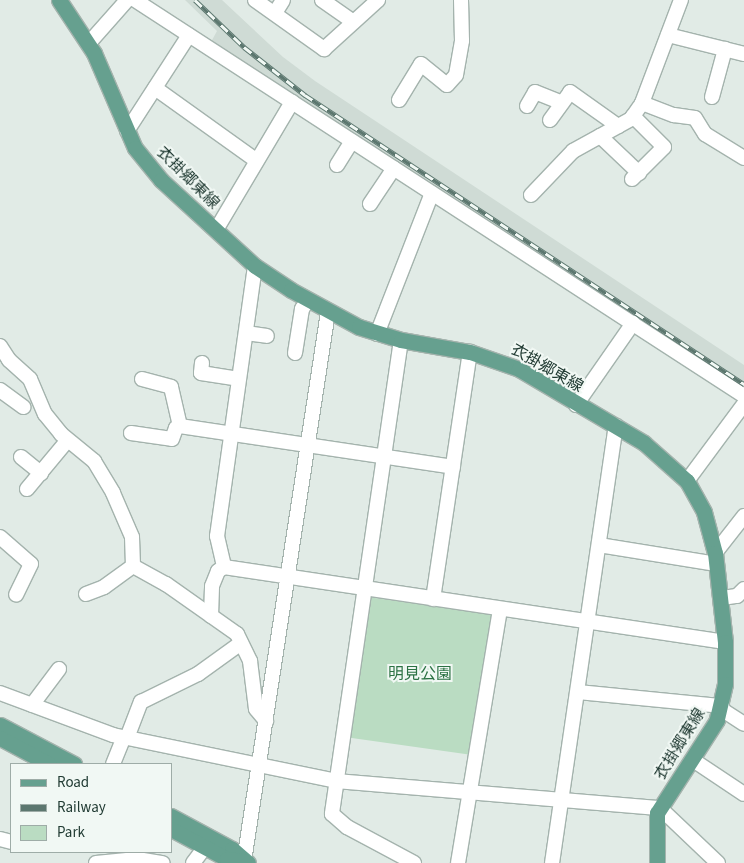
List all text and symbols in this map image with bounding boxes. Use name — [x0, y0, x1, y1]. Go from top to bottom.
street label: 衣掛郷東線 — [153, 143, 223, 213]
street label: 衣掛郷東線 — [508, 340, 586, 396]
park label: 明見公園 — [388, 664, 452, 684]
street label: 衣掛郷東線 — [651, 705, 709, 783]
legend — [10, 763, 172, 853]
text: Road — [57, 772, 89, 793]
text: Railway — [57, 797, 106, 818]
text: Park — [57, 822, 85, 843]

